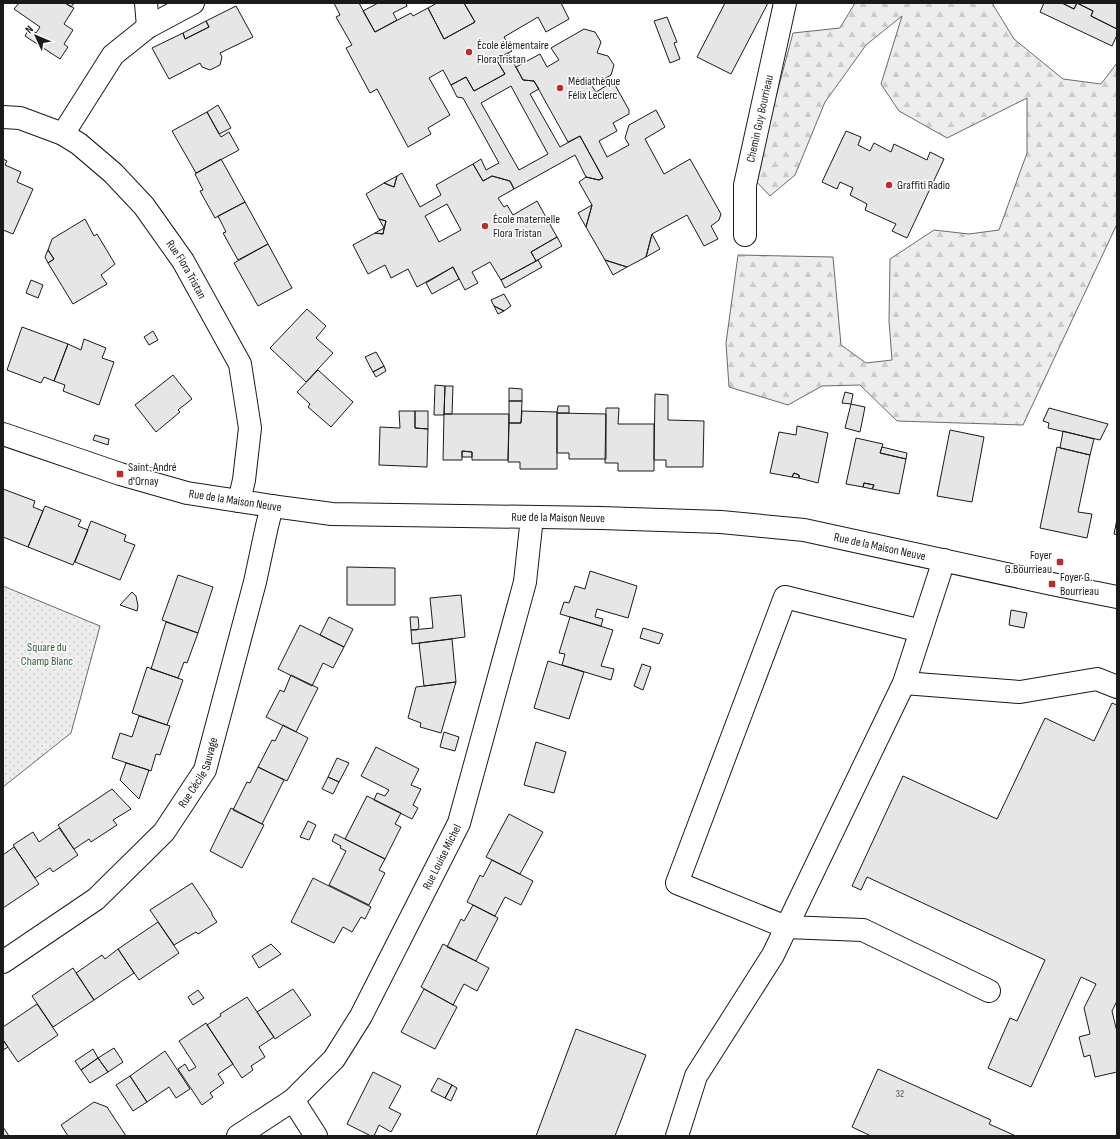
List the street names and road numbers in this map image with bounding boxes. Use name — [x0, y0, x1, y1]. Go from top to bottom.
street label: Chemin Guy Bourrieau — [743, 73, 777, 164]
street label: Rue Flora Tristan — [163, 237, 210, 301]
street label: Rue de la Maison Neuve — [188, 486, 283, 515]
street label: Rue de la Maison Neuve — [511, 509, 605, 526]
street label: Rue de la Maison Neuve — [833, 529, 927, 564]
street label: Rue Cécile Sauvage — [175, 735, 221, 811]
street label: Rue Louise Michel — [419, 822, 465, 892]

